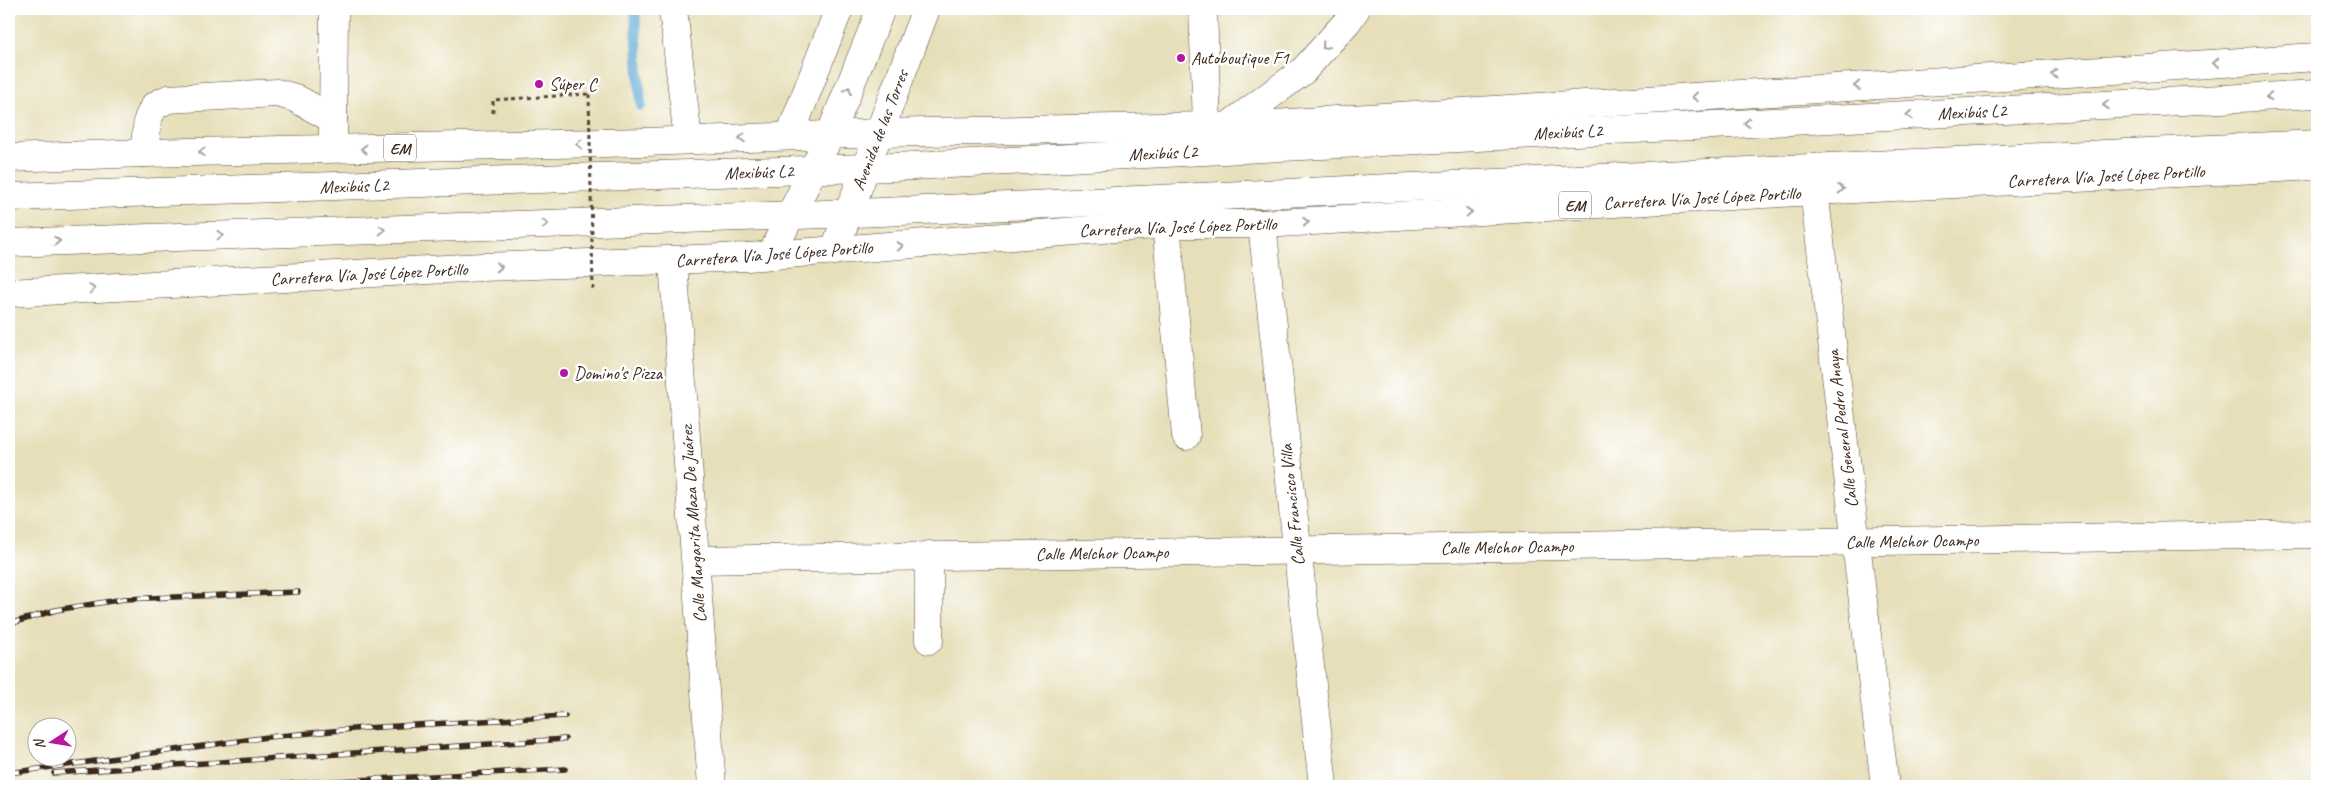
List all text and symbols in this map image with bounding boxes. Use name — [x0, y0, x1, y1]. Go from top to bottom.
one-way arrow — [1322, 41, 1331, 50]
place label: Autoboutique F1 — [1191, 47, 1290, 69]
marker: Autoboutique F1 — [1175, 52, 1187, 64]
one-way arrow — [2212, 58, 2220, 69]
street label: Avenida de las Torres — [847, 65, 914, 193]
one-way arrow — [2050, 68, 2058, 79]
place label: Súper C — [549, 73, 599, 95]
marker: Súper C — [533, 78, 545, 90]
one-way arrow — [1853, 81, 1861, 92]
one-way arrow — [842, 86, 852, 95]
one-way arrow — [1691, 91, 1699, 102]
one-way arrow — [2264, 91, 2272, 102]
street label: Mexibús L2 — [1937, 99, 2009, 125]
one-way arrow — [2102, 100, 2110, 110]
one-way arrow — [1905, 110, 1912, 120]
one-way arrow — [1742, 118, 1750, 129]
street label: Mexibús L2 — [1533, 119, 1605, 145]
one-way arrow — [737, 132, 745, 143]
road number: EM — [384, 134, 416, 162]
one-way arrow — [575, 139, 583, 149]
street label: Mexibús L2 — [1128, 140, 1200, 166]
one-way arrow — [360, 144, 368, 154]
one-way arrow — [198, 147, 206, 157]
street label: Mexibús L2 — [724, 160, 796, 184]
street label: Carretera Vía José López Portillo — [2007, 160, 2207, 192]
street label: Mexibús L2 — [319, 174, 391, 198]
street label: Carretera Vía José López Portillo — [1603, 182, 1803, 214]
one-way arrow — [1837, 184, 1845, 195]
road number: EM — [1559, 192, 1591, 218]
one-way arrow — [1465, 206, 1473, 217]
street label: Carretera Vía José López Portillo — [1079, 213, 1279, 241]
one-way arrow — [1303, 216, 1311, 227]
one-way arrow — [541, 219, 549, 229]
one-way arrow — [379, 224, 387, 235]
one-way arrow — [216, 230, 224, 241]
one-way arrow — [54, 236, 62, 246]
street label: Carretera Vía José López Portillo — [675, 236, 875, 272]
one-way arrow — [896, 240, 904, 251]
street label: Carretera Vía José López Portillo — [270, 258, 470, 290]
one-way arrow — [496, 262, 504, 272]
one-way arrow — [89, 283, 97, 294]
street label: Calle General Pedro Anaya — [1821, 347, 1863, 509]
place label: Domino's Pizza — [574, 362, 664, 384]
marker: Domino's Pizza — [558, 367, 570, 379]
street label: Calle Margarita Maza De Juárez — [675, 422, 711, 624]
street label: Calle Francisco Villa — [1275, 442, 1309, 567]
street label: Calle Melchor Ocampo — [1845, 529, 1980, 553]
street label: Calle Melchor Ocampo — [1440, 535, 1575, 559]
street label: Calle Melchor Ocampo — [1035, 541, 1170, 565]
north arrow — [28, 718, 78, 768]
text: N — [30, 736, 49, 751]

